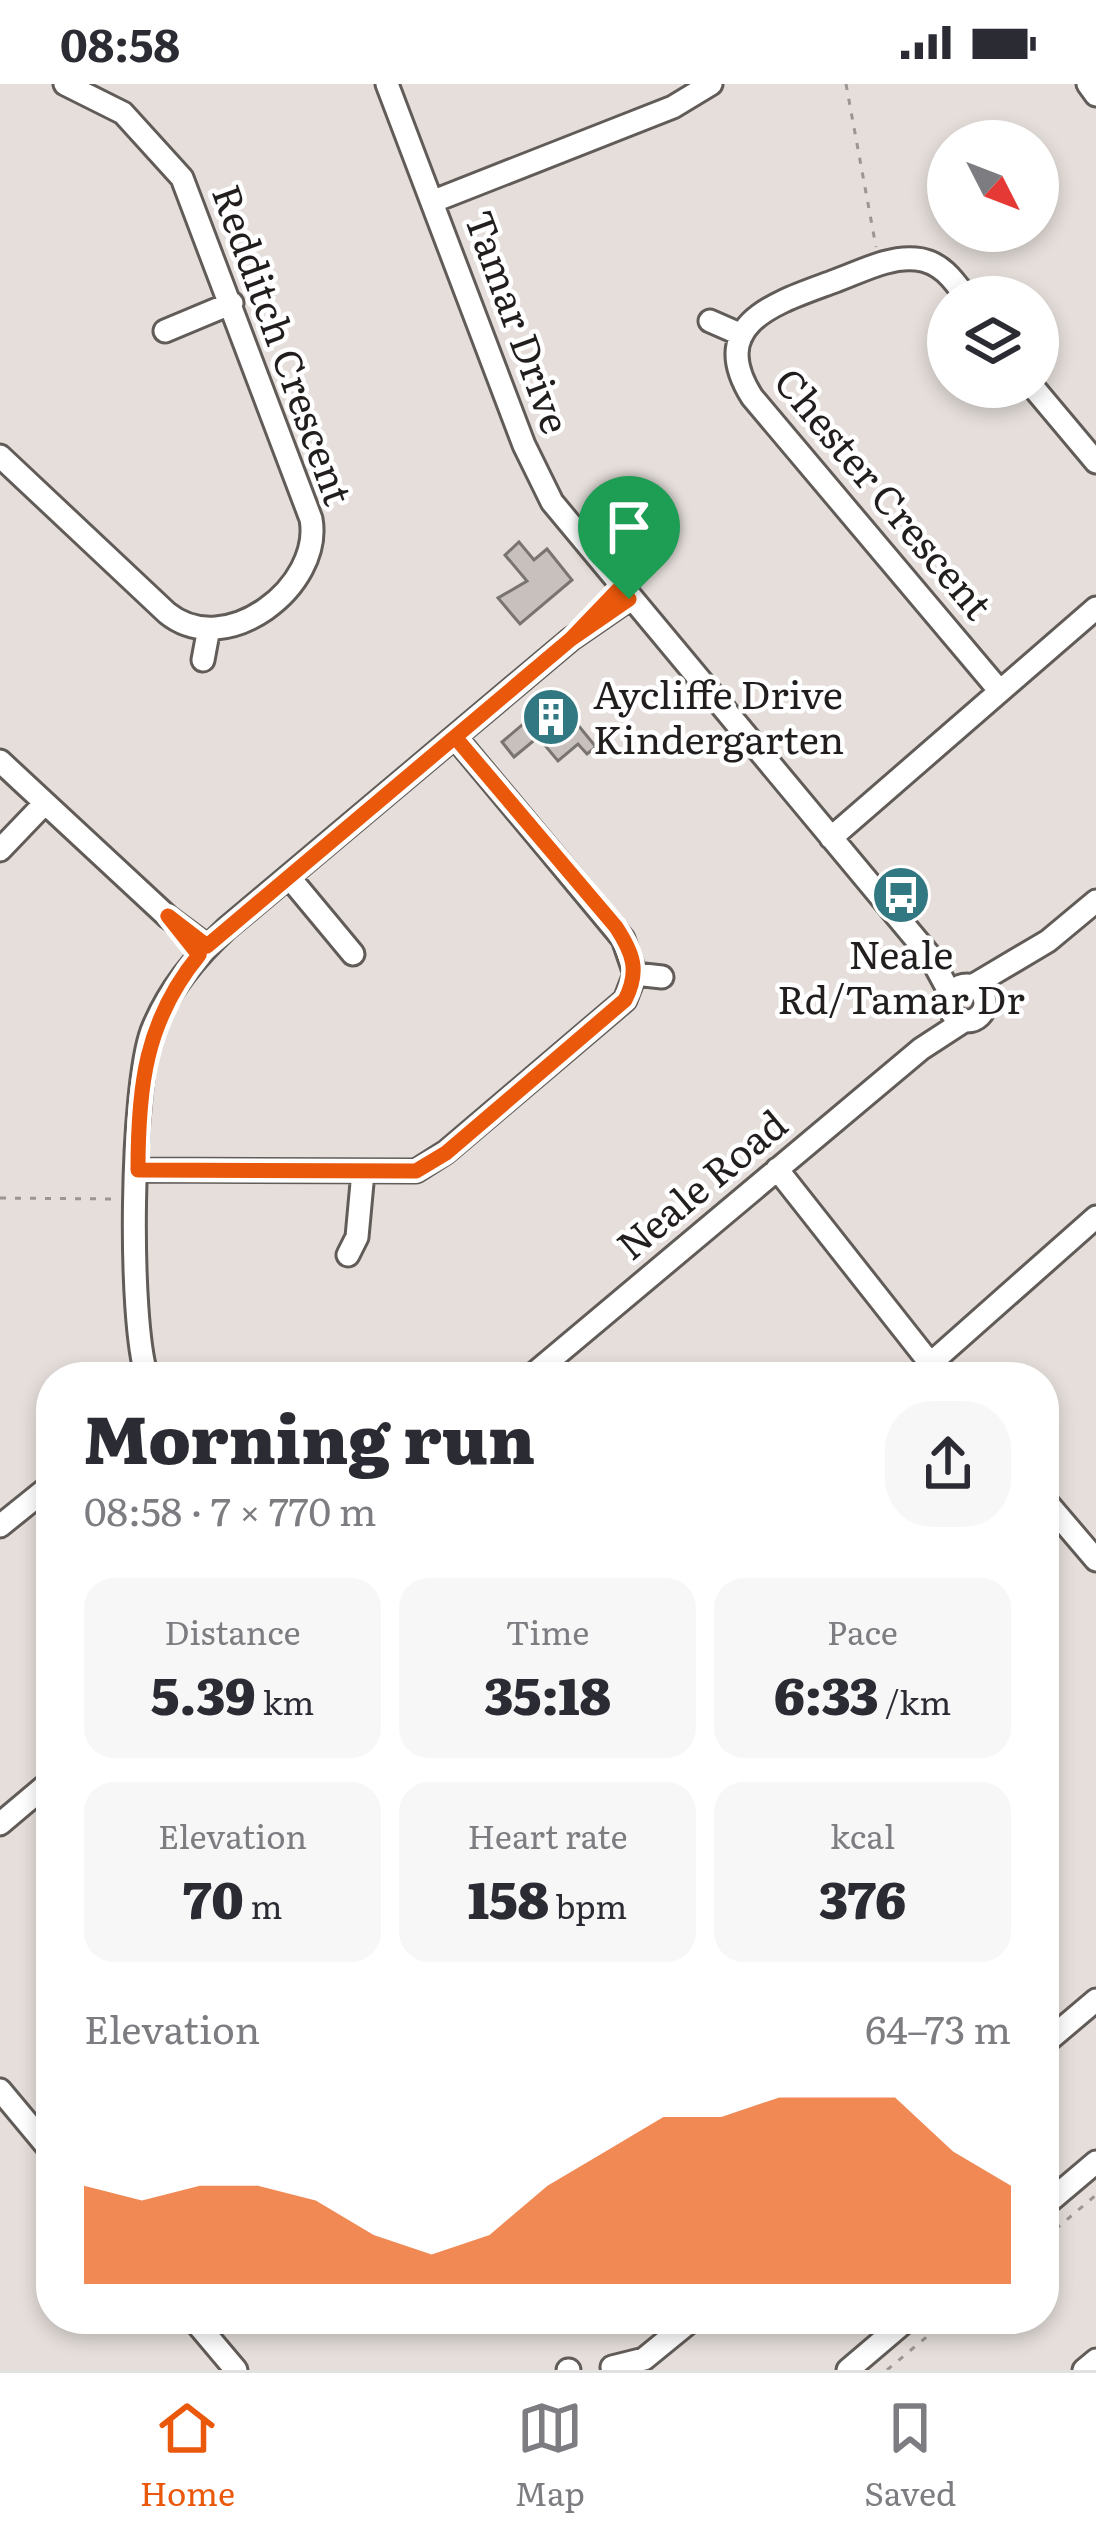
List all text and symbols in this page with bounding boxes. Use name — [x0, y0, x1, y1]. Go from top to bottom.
text: 08:58 — [60, 9, 180, 76]
north arrow — [927, 120, 1059, 252]
map controls — [927, 120, 1059, 408]
street label: Redditch Crescent — [200, 176, 370, 512]
street label: Tamar Drive — [453, 201, 587, 441]
button: layers — [927, 276, 1059, 408]
street label: Chester Crescent — [762, 353, 1008, 631]
pin — [578, 476, 680, 599]
icon: arrive — [596, 494, 662, 560]
place label: Aycliffe Drive Kindergarten — [593, 663, 844, 766]
building icon: Aycliffe Drive Kindergarten — [520, 686, 582, 748]
bus stop icon: Neale Rd/Tamar Dr — [870, 864, 932, 926]
place label: Neale Rd/Tamar Dr — [777, 923, 1025, 1026]
street label: Neale Road — [602, 1094, 798, 1272]
text: Morning run — [84, 1386, 535, 1484]
button: share — [885, 1401, 1011, 1527]
text: 08:58 · 7 × 770 m — [84, 1480, 377, 1538]
text: Distance — [164, 1606, 301, 1655]
text: Time — [506, 1606, 589, 1655]
text: Pace — [827, 1606, 898, 1655]
text: 5.39 — [151, 1655, 256, 1731]
text: 35:18 — [484, 1655, 611, 1731]
text: 6:33 — [774, 1655, 879, 1731]
text: km — [256, 1676, 314, 1725]
text: /km — [879, 1676, 951, 1725]
text: Elevation — [158, 1810, 307, 1859]
text: Heart rate — [467, 1810, 628, 1859]
text: kcal — [830, 1810, 895, 1859]
text: 70 — [183, 1859, 244, 1935]
text: 158 — [468, 1859, 549, 1935]
text: 376 — [819, 1859, 906, 1935]
text: m — [244, 1880, 282, 1929]
text: bpm — [549, 1880, 627, 1929]
text: Elevation — [84, 1998, 260, 2056]
text: 64–73 m — [865, 1998, 1011, 2056]
tab: Home — [140, 2395, 235, 2516]
tab: Map — [515, 2395, 585, 2516]
tab: Saved — [864, 2395, 956, 2516]

